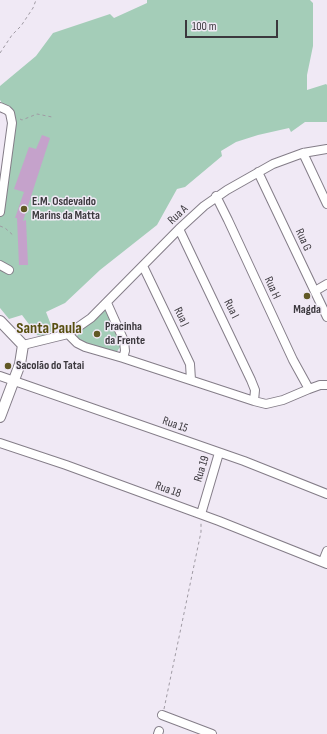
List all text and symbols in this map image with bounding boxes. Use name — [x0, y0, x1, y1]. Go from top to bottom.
scale bar — [187, 12, 280, 38]
text: 100 m — [192, 19, 217, 34]
place label: E.M. Osdevaldo Marins da Matta — [32, 195, 100, 223]
street label: Rua A — [165, 202, 191, 228]
marker: E.M. Osdevaldo Marins da Matta — [19, 204, 29, 214]
street label: Rua G — [292, 226, 314, 254]
street label: Rua H — [261, 274, 283, 302]
marker: Magda — [302, 291, 312, 301]
street label: Rua I — [220, 297, 242, 321]
place label: Magda — [293, 303, 321, 317]
street label: Rua J — [170, 305, 192, 329]
district label: Santa Paula — [16, 319, 82, 339]
place label: Pracinha da Frente — [105, 320, 145, 348]
marker: Pracinha da Frente — [92, 329, 102, 339]
place label: Sacolão do Tatai — [16, 359, 84, 373]
marker: Sacolão do Tatai — [3, 361, 13, 371]
street label: Rua 15 — [160, 414, 190, 436]
street label: Rua 19 — [191, 454, 213, 484]
street label: Rua 18 — [153, 479, 183, 501]

